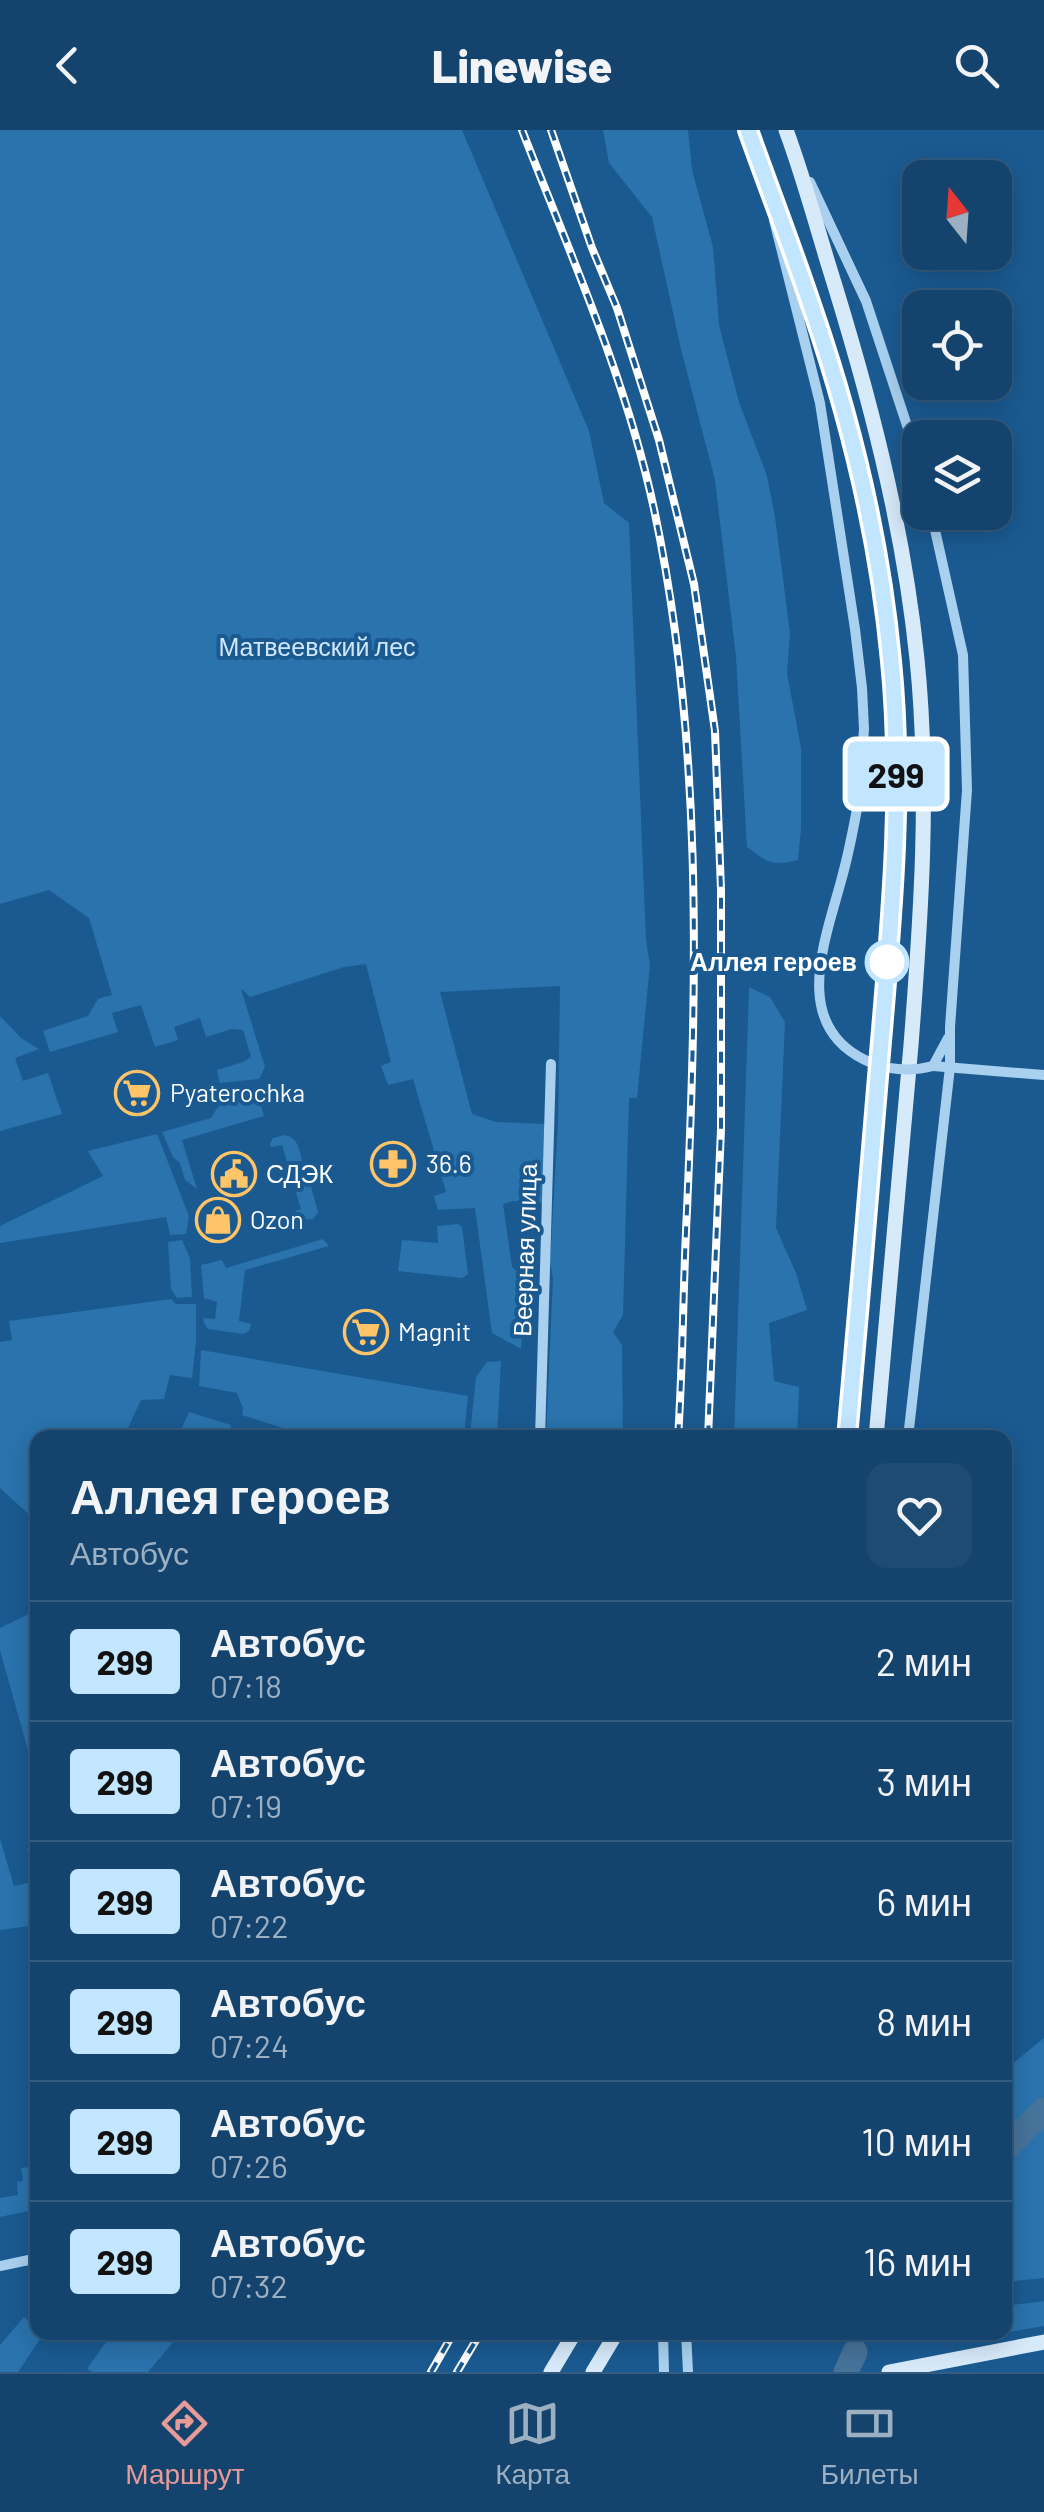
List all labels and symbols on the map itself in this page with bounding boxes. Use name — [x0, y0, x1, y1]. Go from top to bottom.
north arrow — [902, 160, 1012, 270]
park label: Матвеевский лес — [218, 631, 416, 661]
line badge: 299 — [838, 742, 954, 806]
marker: Аллея героев — [866, 941, 908, 983]
place label: Аллея героев — [690, 946, 857, 976]
supermarket icon: Pyaterochka — [114, 1070, 160, 1116]
place label: Pyaterochka — [170, 1077, 305, 1107]
pharmacy icon: 36.6 — [370, 1141, 416, 1187]
place label: 36.6 — [426, 1148, 472, 1178]
public building icon: СДЭК — [211, 1151, 257, 1197]
place label: СДЭК — [266, 1158, 333, 1188]
street label: Веерная улица — [506, 1163, 542, 1337]
shop icon: Ozon — [195, 1197, 241, 1243]
place label: Ozon — [250, 1204, 304, 1234]
supermarket icon: Magnit — [343, 1309, 389, 1355]
place label: Magnit — [398, 1316, 471, 1346]

